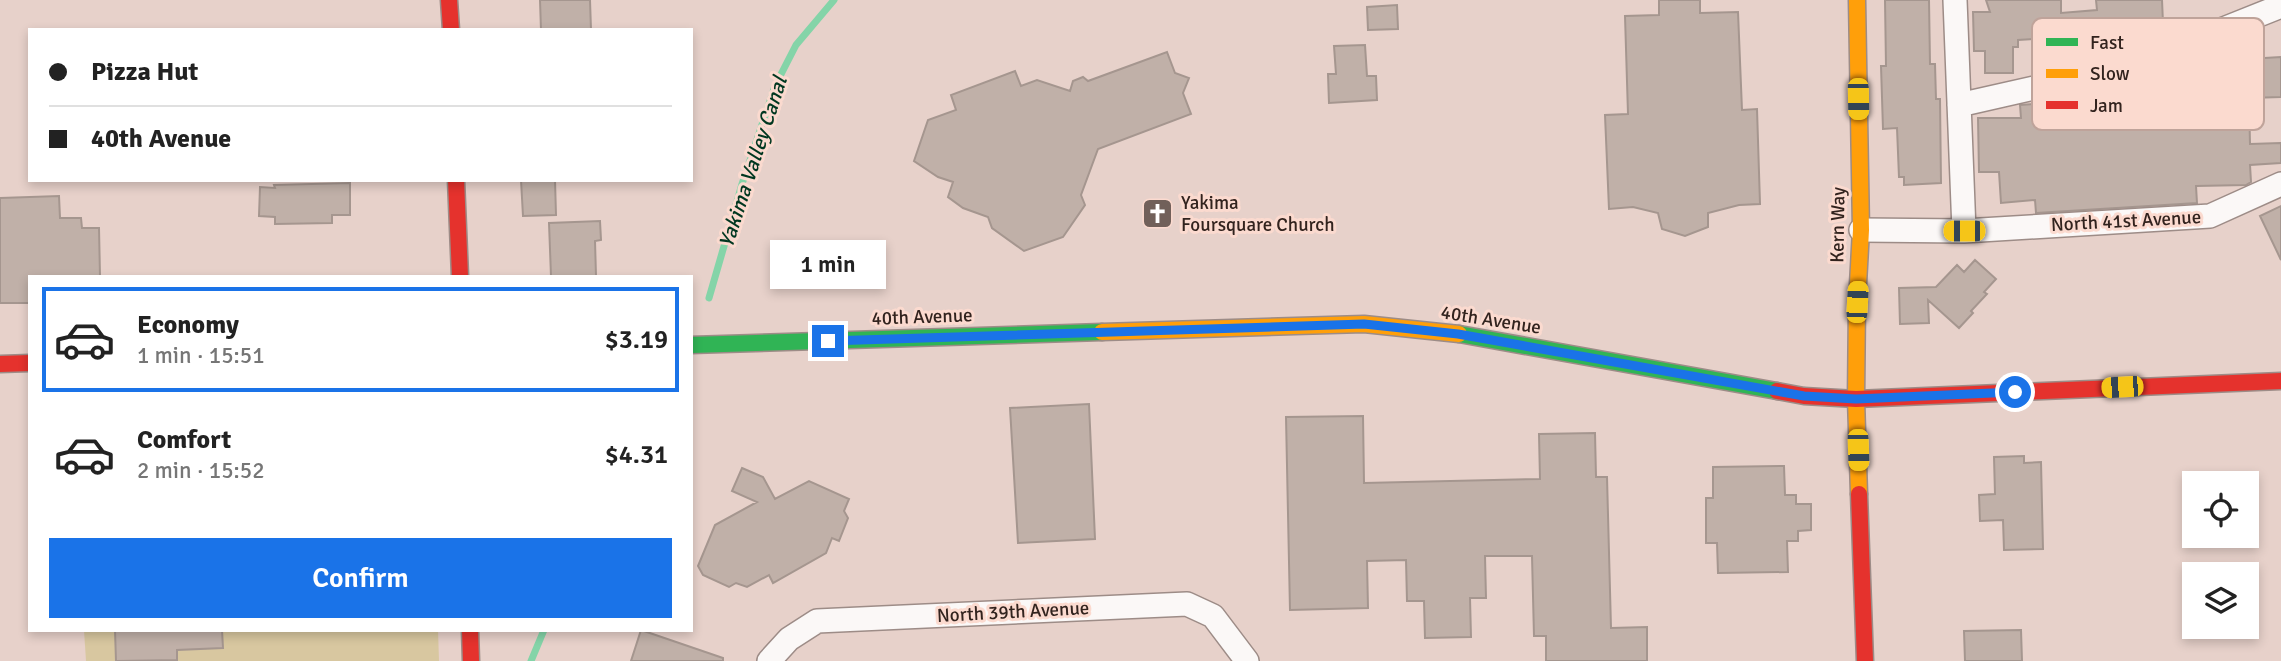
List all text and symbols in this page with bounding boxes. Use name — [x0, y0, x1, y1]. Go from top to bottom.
legend — [2032, 18, 2264, 130]
text: Fast — [2090, 31, 2124, 55]
text: Pizza Hut — [91, 56, 198, 88]
text: Slow — [2090, 62, 2130, 86]
water label: Yakima Valley Canal — [713, 71, 793, 251]
car — [1848, 78, 1869, 120]
text: Jam — [2090, 94, 2123, 118]
text: 40th Avenue — [91, 123, 231, 155]
street label: Kern Way — [1825, 187, 1851, 263]
place label: Yakima Foursquare Church — [1181, 191, 1334, 237]
church icon: Yakima Foursquare Church — [1141, 197, 1175, 231]
street label: North 41st Avenue — [2050, 205, 2202, 237]
car — [1944, 221, 1986, 242]
callout: 1 min — [770, 240, 886, 288]
text: 1 min — [800, 250, 856, 279]
car — [1846, 280, 1869, 324]
street label: 40th Avenue — [1439, 300, 1543, 340]
street label: 40th Avenue — [871, 303, 973, 331]
icon: car — [53, 308, 116, 371]
text: Economy — [137, 309, 239, 341]
text: $3.19 — [605, 324, 668, 356]
route end — [812, 325, 844, 357]
text: 1 min · 15:51 — [137, 341, 265, 370]
car — [2101, 375, 2144, 399]
route start — [1999, 376, 2031, 408]
icon: car — [53, 423, 116, 486]
text: Comfort — [137, 424, 231, 456]
car — [1847, 429, 1870, 471]
text: $4.31 — [605, 439, 668, 471]
text: 2 min · 15:52 — [137, 456, 265, 485]
map controls — [2182, 471, 2259, 639]
button: locate — [2182, 471, 2259, 548]
button: Confirm — [49, 538, 672, 618]
button: layers — [2182, 562, 2259, 639]
street label: North 39th Avenue — [936, 596, 1090, 628]

